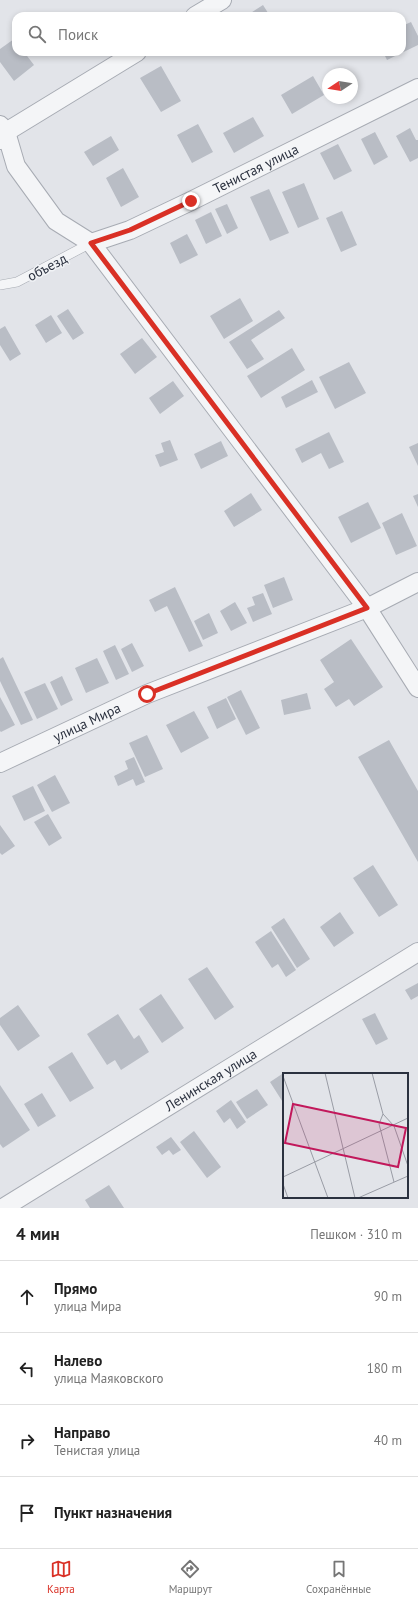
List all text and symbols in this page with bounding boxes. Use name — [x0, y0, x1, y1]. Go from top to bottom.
search box — [12, 12, 406, 56]
icon: search — [26, 23, 48, 45]
text: Поиск — [58, 25, 98, 44]
north arrow — [322, 68, 358, 104]
street label: Тенистая улица — [210, 140, 301, 198]
route end — [182, 192, 200, 210]
street label: объезд — [24, 249, 70, 285]
route start — [138, 685, 156, 703]
street label: улица Мира — [50, 699, 124, 746]
street label: Ленинская улица — [161, 1045, 260, 1116]
inset map — [283, 1073, 408, 1198]
text: 4 мин — [16, 1223, 60, 1245]
text: Пешком · 310 m — [310, 1226, 402, 1243]
text: Прямо — [54, 1279, 97, 1298]
icon: ahead — [16, 1286, 38, 1308]
text: 90 m — [374, 1288, 402, 1305]
text: улица Мира — [54, 1298, 121, 1315]
text: Налево — [54, 1351, 102, 1370]
icon: left — [16, 1358, 38, 1380]
text: 180 m — [367, 1360, 402, 1377]
text: улица Маяковского — [54, 1370, 163, 1387]
text: Направо — [54, 1423, 110, 1442]
icon: right — [16, 1430, 38, 1452]
text: 40 m — [374, 1432, 402, 1449]
text: Тенистая улица — [54, 1442, 140, 1459]
icon: arrive — [16, 1502, 38, 1524]
text: Пункт назначения — [54, 1503, 172, 1522]
tab: Карта — [47, 1558, 75, 1596]
tab: Маршрут — [169, 1558, 212, 1596]
tab: Сохранённые — [306, 1558, 371, 1596]

